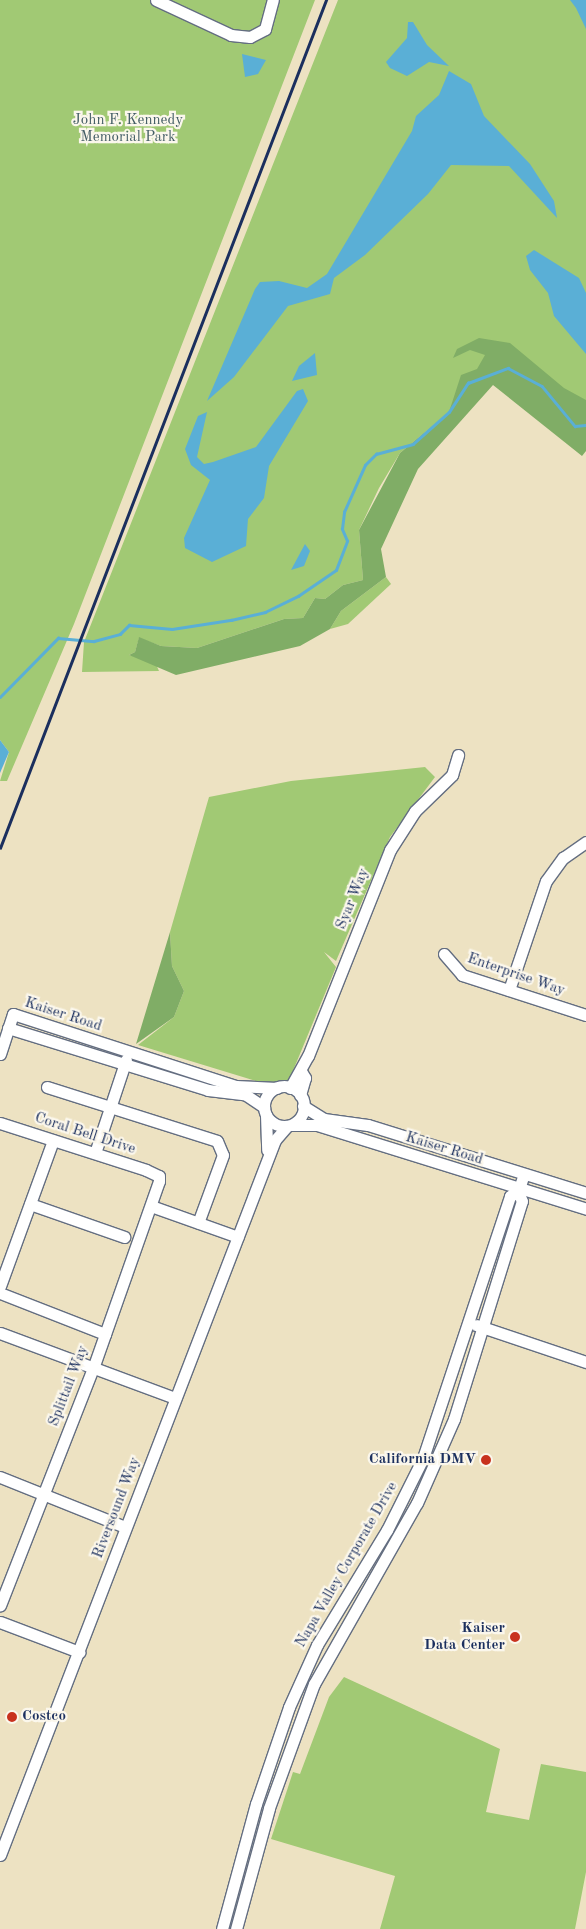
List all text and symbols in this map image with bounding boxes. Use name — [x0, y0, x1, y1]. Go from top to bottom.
park label: John F. Kennedy Memorial Park — [73, 111, 183, 146]
street label: Syar Way — [333, 866, 373, 932]
street label: Enterprise Way — [465, 950, 567, 1000]
street label: Kaiser Road — [22, 994, 104, 1036]
street label: Coral Bell Drive — [32, 1109, 138, 1159]
street label: Kaiser Road — [403, 1129, 485, 1169]
street label: Splittail Way — [45, 1343, 93, 1429]
place label: California DMV — [369, 1451, 476, 1469]
marker: California DMV — [480, 1454, 492, 1466]
street label: Riversound Way — [89, 1455, 145, 1561]
street label: Napa Valley Corporate Drive — [292, 1479, 402, 1651]
place label: Kaiser Data Center — [424, 1619, 505, 1654]
marker: Kaiser Data Center — [509, 1631, 521, 1643]
place label: Costco — [22, 1708, 66, 1726]
marker: Costco — [6, 1711, 18, 1723]

